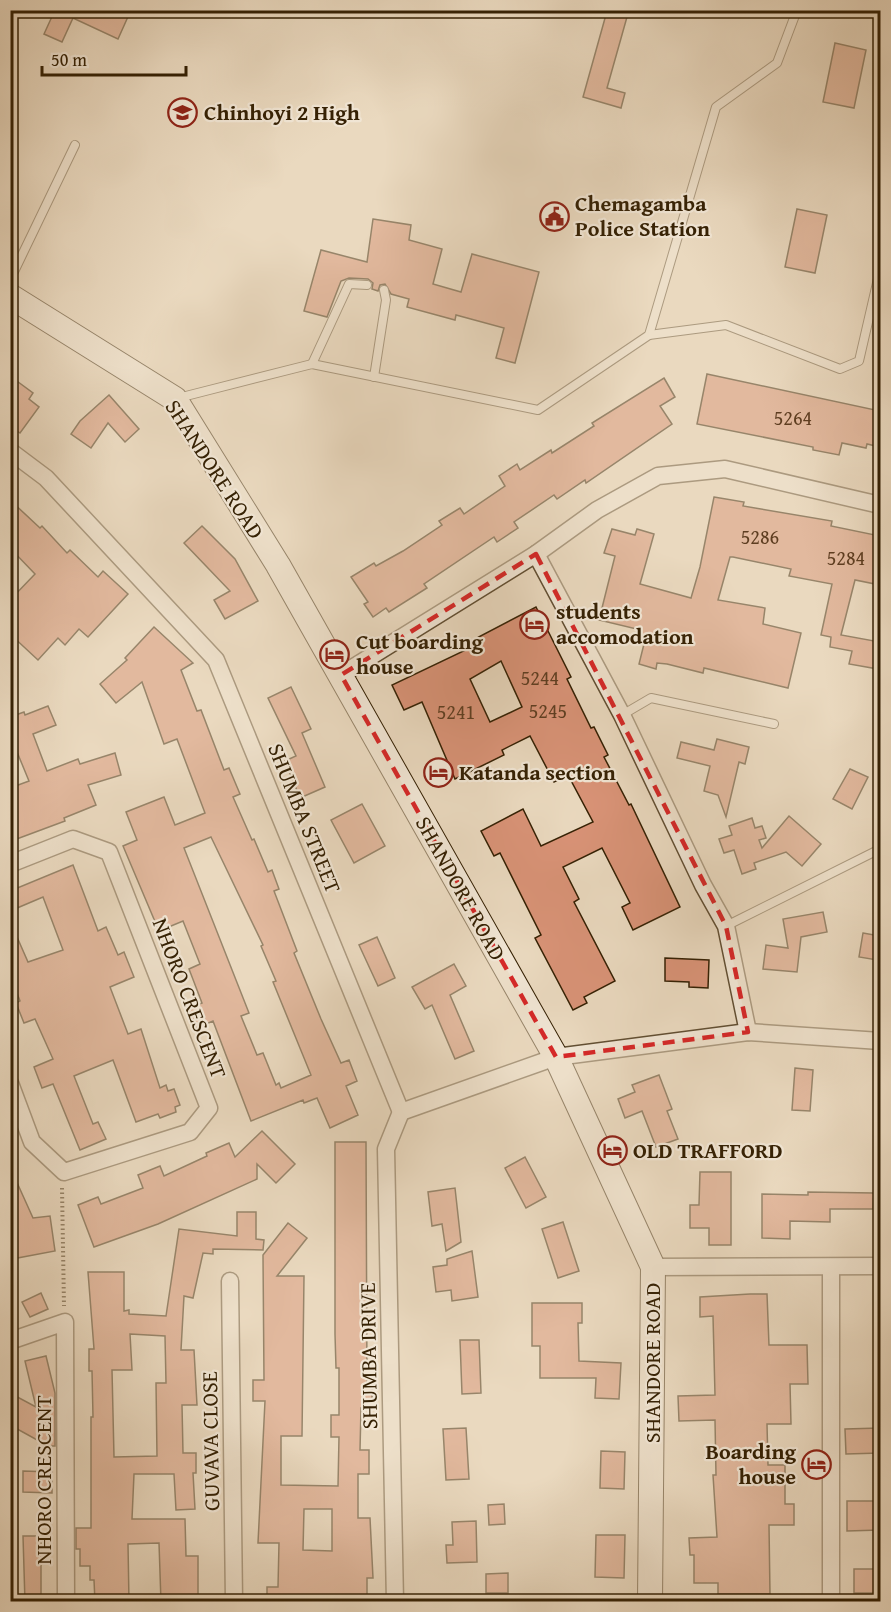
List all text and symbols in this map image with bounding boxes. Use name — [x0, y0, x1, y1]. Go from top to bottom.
scale bar — [42, 39, 186, 77]
text: 50 m — [51, 46, 87, 73]
school or university icon: Chinhoyi 2 High — [167, 96, 199, 128]
place label: Chinhoyi 2 High — [204, 96, 360, 128]
place label: Chemagamba Police Station — [575, 187, 710, 244]
public building icon: Chemagamba Police Station — [538, 200, 570, 232]
street label: SHANDORE ROAD — [158, 393, 272, 545]
house number: 5264 — [774, 403, 812, 432]
house number: 5286 — [741, 522, 779, 551]
house number: 5284 — [827, 543, 865, 572]
place label: students accomodation — [556, 595, 694, 652]
hotel icon: students accomodation — [519, 608, 551, 640]
place label: Cut boarding house — [356, 625, 484, 682]
hotel icon: Cut boarding house — [319, 638, 351, 670]
house number: 5244 — [521, 663, 559, 692]
house number: 5245 — [529, 696, 567, 725]
house number: 5241 — [437, 697, 475, 726]
street label: SHUMBA STREET — [260, 738, 350, 898]
hotel icon: Katanda section — [422, 756, 454, 788]
place label: Katanda section — [459, 756, 616, 788]
street label: SHANDORE ROAD — [408, 810, 514, 966]
street label: NHORO CRESCENT — [145, 913, 235, 1083]
hotel icon: OLD TRAFFORD — [596, 1134, 628, 1166]
place label: OLD TRAFFORD — [633, 1134, 783, 1166]
street label: SHUMBA DRIVE — [351, 1282, 385, 1430]
street label: SHANDORE ROAD — [636, 1283, 668, 1443]
street label: GUVAVA CLOSE — [193, 1371, 227, 1511]
street label: NHORO CRESCENT — [27, 1395, 59, 1565]
place label: Boarding house — [705, 1435, 796, 1492]
hotel icon: Boarding house — [801, 1448, 833, 1480]

